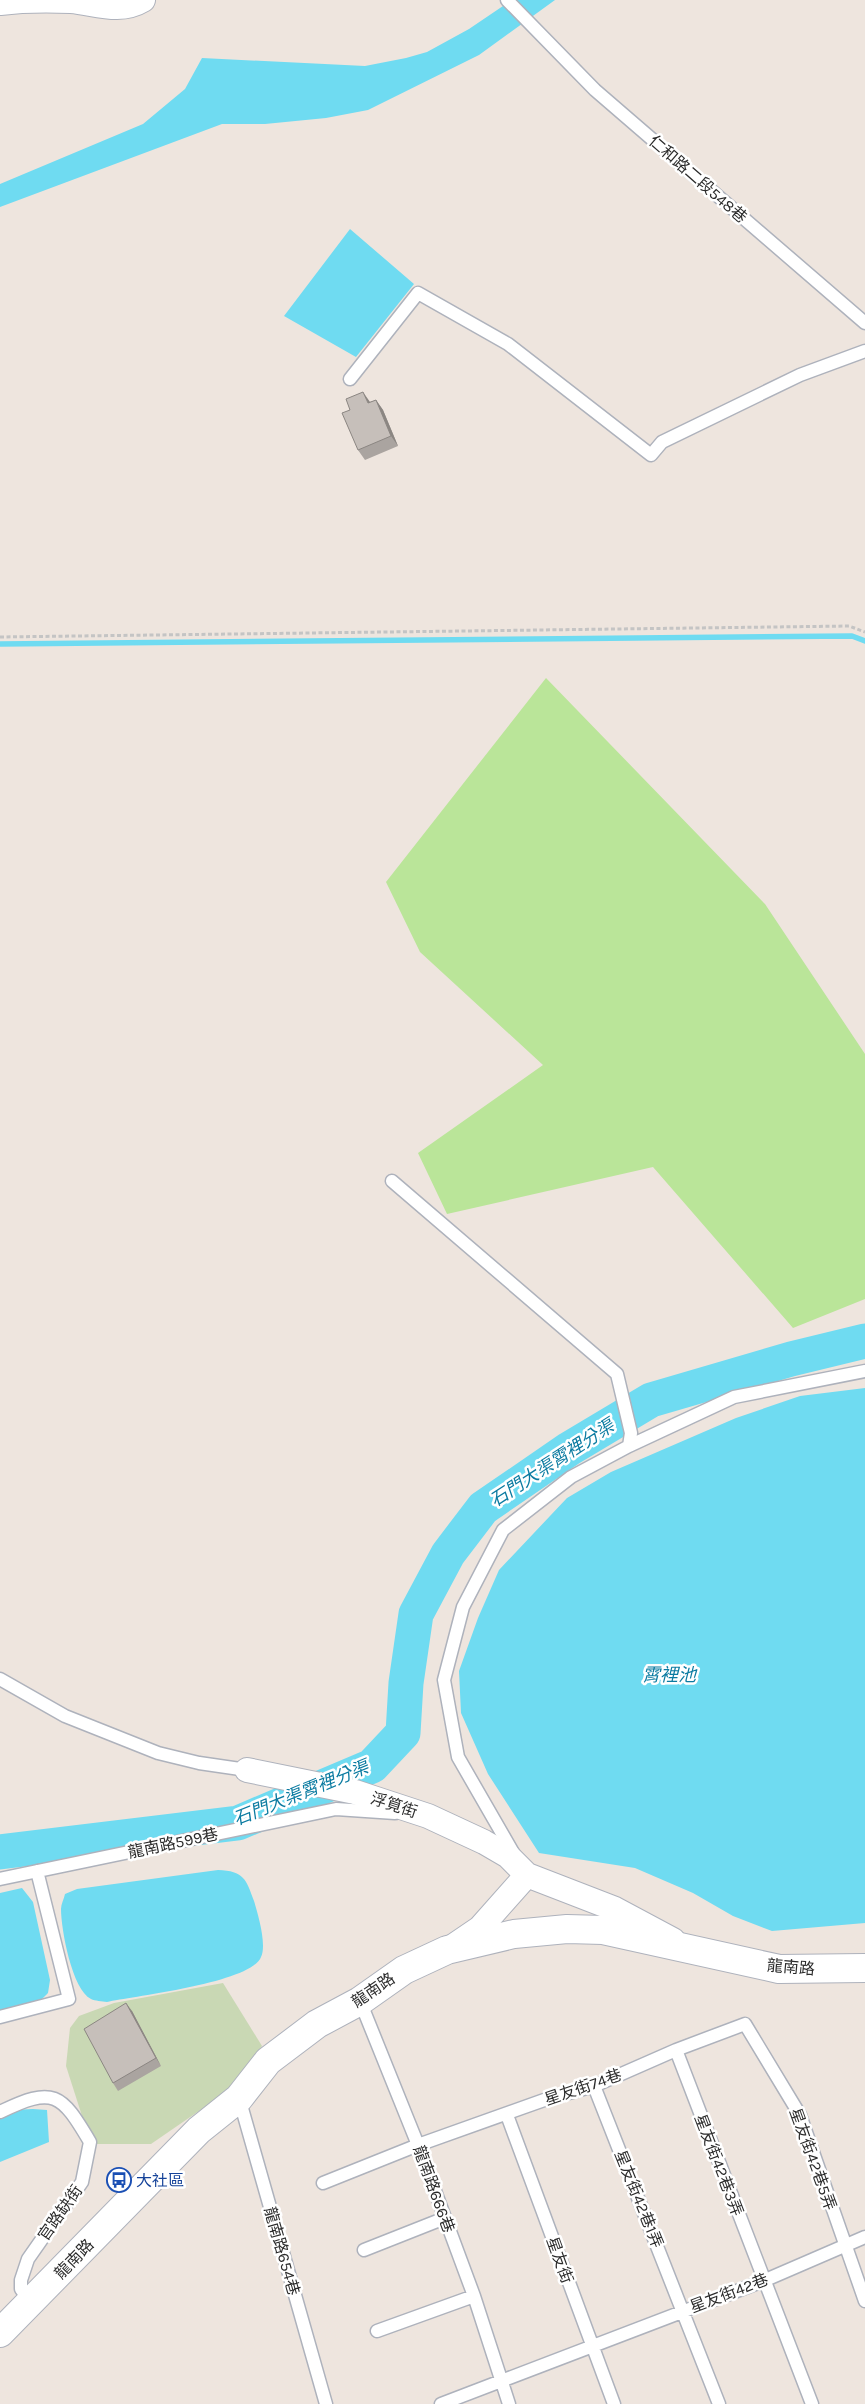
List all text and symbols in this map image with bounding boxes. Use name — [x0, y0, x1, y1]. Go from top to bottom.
street label: 仁和路二段548巷 — [645, 131, 751, 227]
water label: 石門大渠霄裡分渠 — [486, 1413, 621, 1511]
water label: 霄裡池 — [642, 1664, 698, 1686]
water label: 石門大渠霄裡分渠 — [230, 1755, 375, 1830]
street label: 浮筧街 — [368, 1789, 420, 1821]
street label: 龍南路599巷 — [126, 1824, 220, 1862]
street label: 龍南路 — [766, 1955, 816, 1979]
street label: 龍南路 — [348, 1969, 398, 2011]
street label: 星友街74巷 — [542, 2065, 624, 2109]
street label: 星友街42巷5弄 — [786, 2105, 840, 2213]
street label: 星友街42巷3弄 — [691, 2111, 747, 2219]
street label: 龍南路666巷 — [409, 2143, 459, 2235]
street label: 星友街42巷1弄 — [611, 2147, 667, 2251]
bus stop icon: 大社區 — [106, 2167, 132, 2193]
place label: 大社區 — [136, 2171, 184, 2190]
street label: 官路缺街 — [34, 2181, 86, 2245]
street label: 龍南路654巷 — [260, 2205, 304, 2297]
street label: 星友街 — [543, 2234, 577, 2286]
street label: 龍南路 — [50, 2235, 98, 2283]
street label: 星友街42巷 — [687, 2269, 771, 2317]

